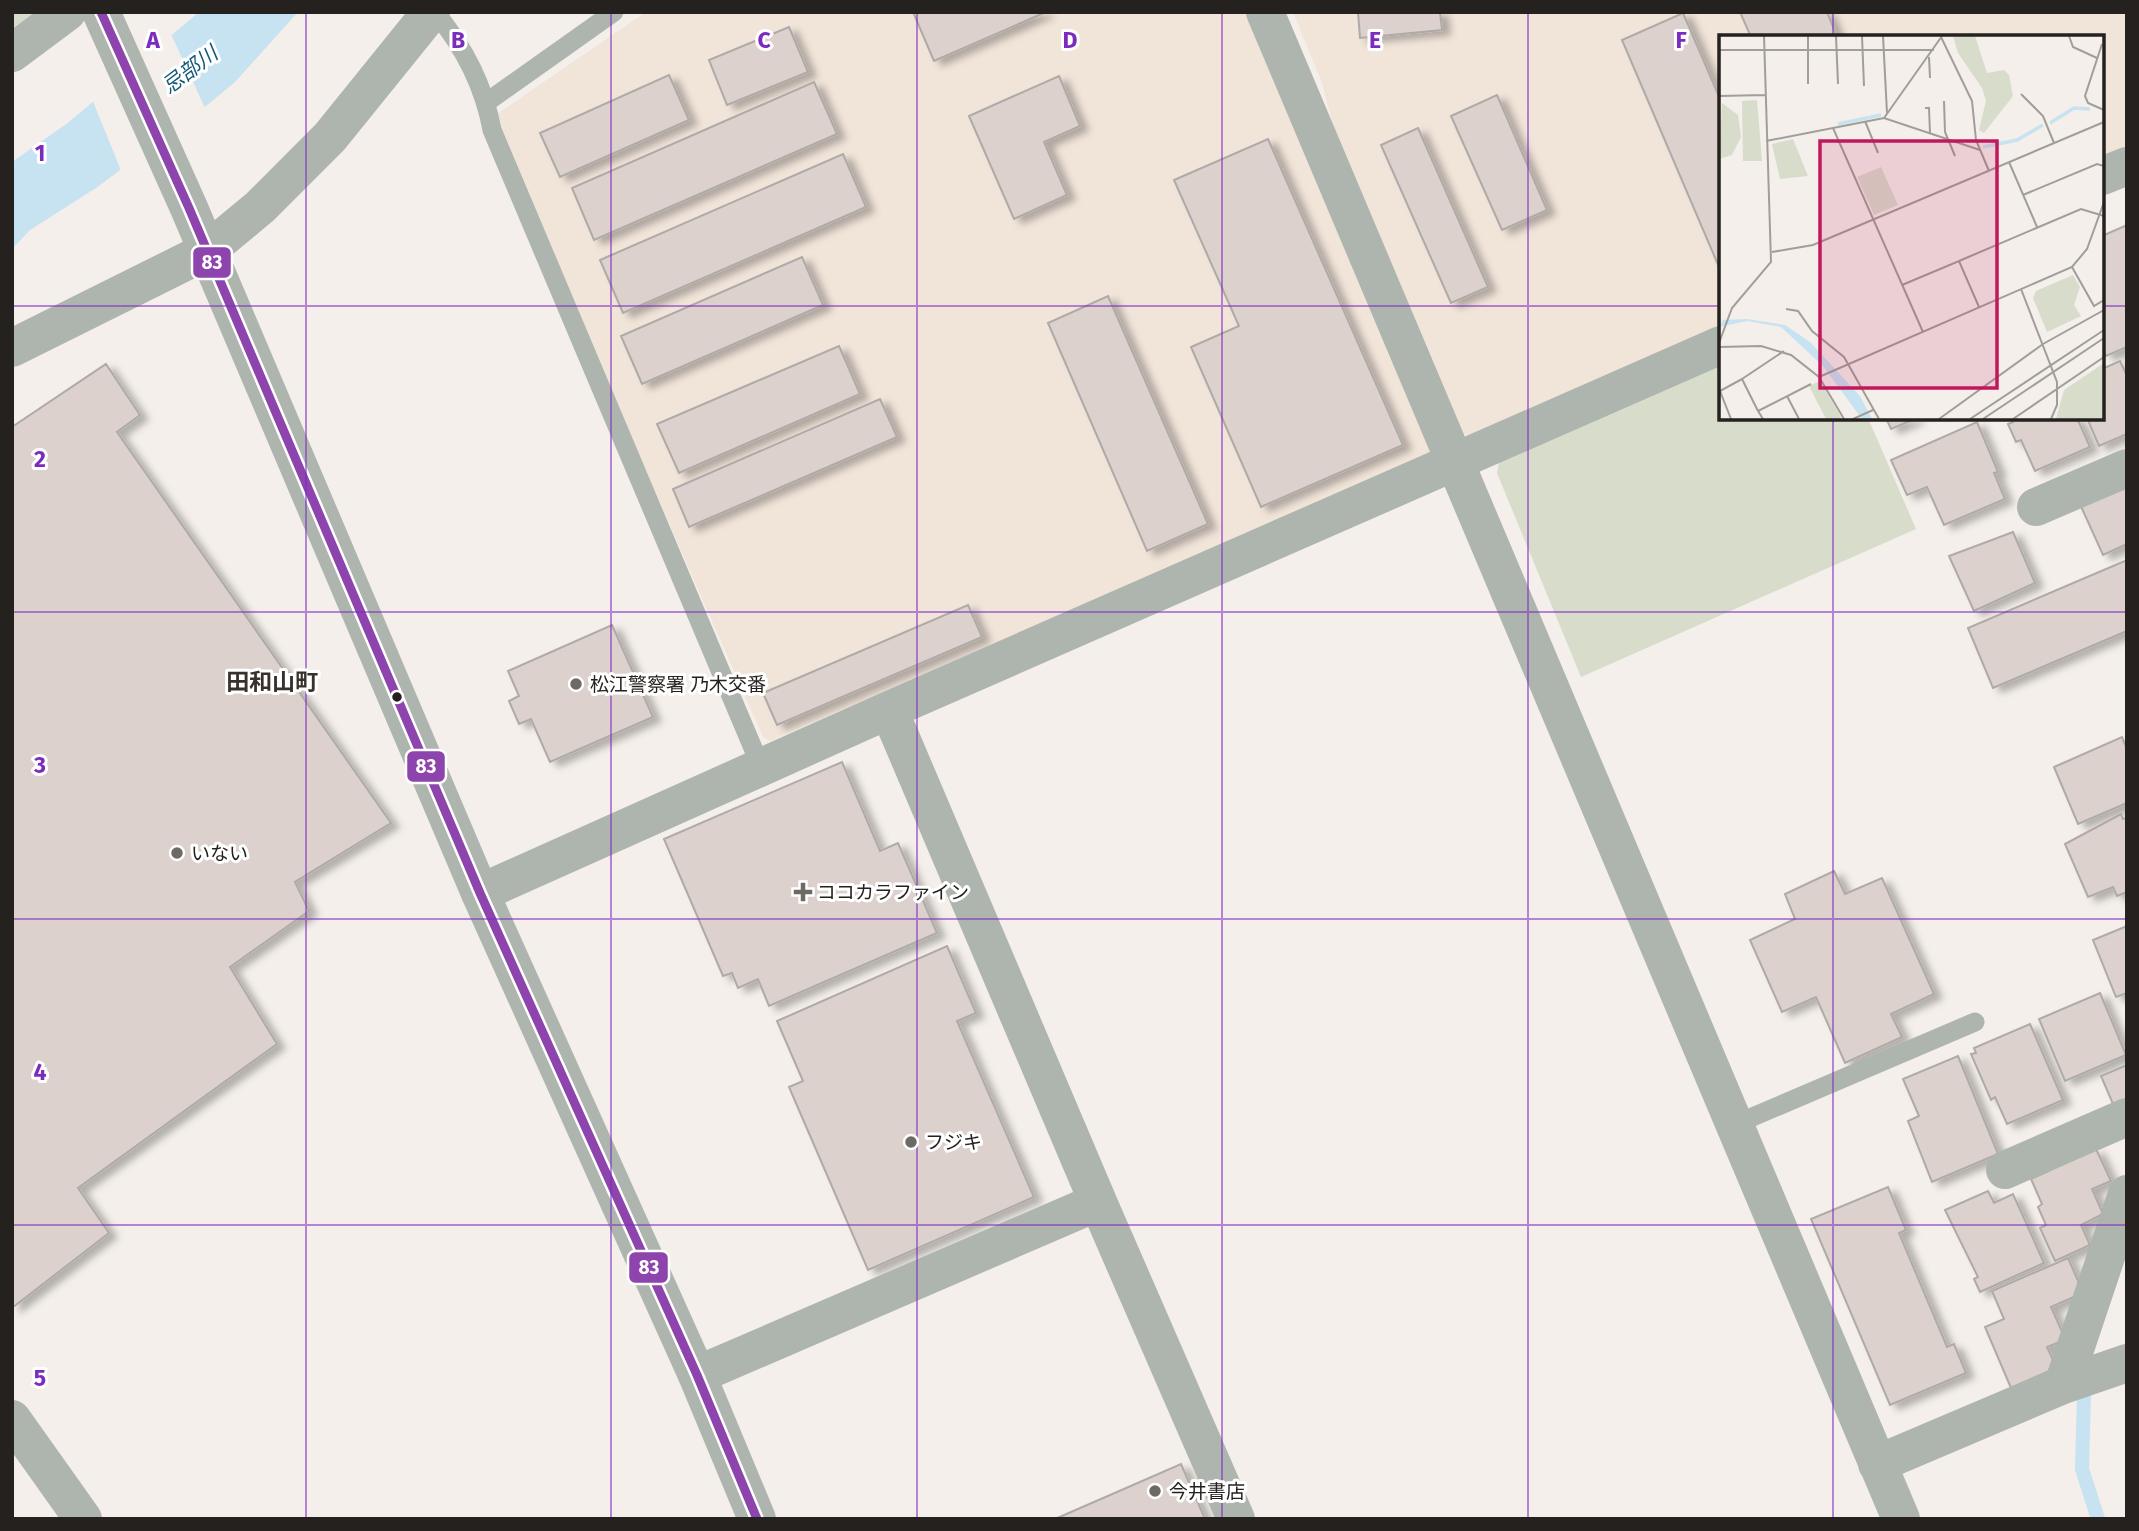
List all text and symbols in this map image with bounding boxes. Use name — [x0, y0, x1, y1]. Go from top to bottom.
text: A — [145, 26, 160, 54]
text: B — [451, 26, 465, 54]
text: C — [757, 26, 771, 54]
text: D — [1063, 26, 1078, 54]
text: E — [1369, 26, 1381, 54]
text: F — [1675, 26, 1687, 54]
inset map — [1719, 35, 2104, 420]
water label: 忌部川 — [157, 39, 225, 99]
text: 1 — [35, 139, 45, 167]
line badge: 83 — [192, 246, 232, 279]
text: 83 — [202, 251, 223, 274]
text: 2 — [34, 445, 46, 473]
district label: 田和山町 — [226, 668, 318, 696]
place label: 松江警察署 乃木交番 — [590, 673, 766, 696]
marker: 松江警察署 乃木交番 — [568, 676, 584, 692]
unlabelled marker — [390, 690, 404, 704]
line badge: 83 — [406, 750, 446, 783]
text: 3 — [33, 751, 46, 779]
text: 83 — [416, 755, 437, 778]
place label: いない — [191, 842, 248, 865]
marker: いない — [169, 845, 185, 861]
place label: ココカラファイン — [817, 881, 969, 904]
marker: ココカラファイン — [795, 884, 811, 900]
text: 4 — [34, 1058, 47, 1086]
place label: フジキ — [925, 1131, 982, 1154]
marker: フジキ — [903, 1134, 919, 1150]
line badge: 83 — [628, 1251, 669, 1284]
text: 83 — [639, 1256, 660, 1279]
text: 5 — [34, 1364, 46, 1392]
place label: 今井書店 — [1169, 1480, 1245, 1503]
marker: 今井書店 — [1147, 1483, 1163, 1499]

